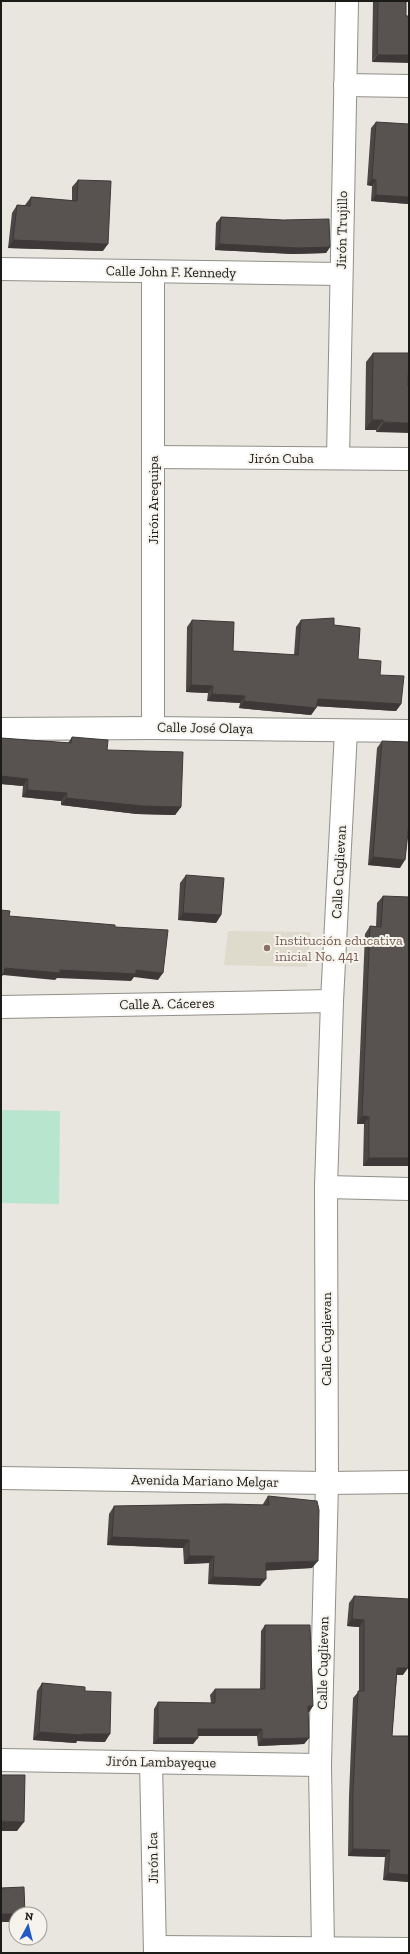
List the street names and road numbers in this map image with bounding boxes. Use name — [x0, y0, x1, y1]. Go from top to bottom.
street label: Jirón Trujillo — [333, 191, 351, 269]
street label: Calle John F. Kennedy — [106, 262, 237, 282]
street label: Jirón Cuba — [248, 450, 314, 467]
street label: Jirón Arequipa — [145, 455, 162, 545]
street label: Calle José Olaya — [157, 719, 253, 737]
street label: Calle Cuglievan — [328, 825, 350, 919]
street label: Calle A. Cáceres — [119, 995, 215, 1013]
street label: Calle Cuglievan — [318, 1292, 335, 1386]
street label: Avenida Mariano Melgar — [131, 1471, 279, 1491]
street label: Calle Cuglievan — [314, 1616, 332, 1710]
street label: Jirón Lambayeque — [106, 1753, 217, 1771]
street label: Jirón Ica — [144, 1832, 162, 1884]

